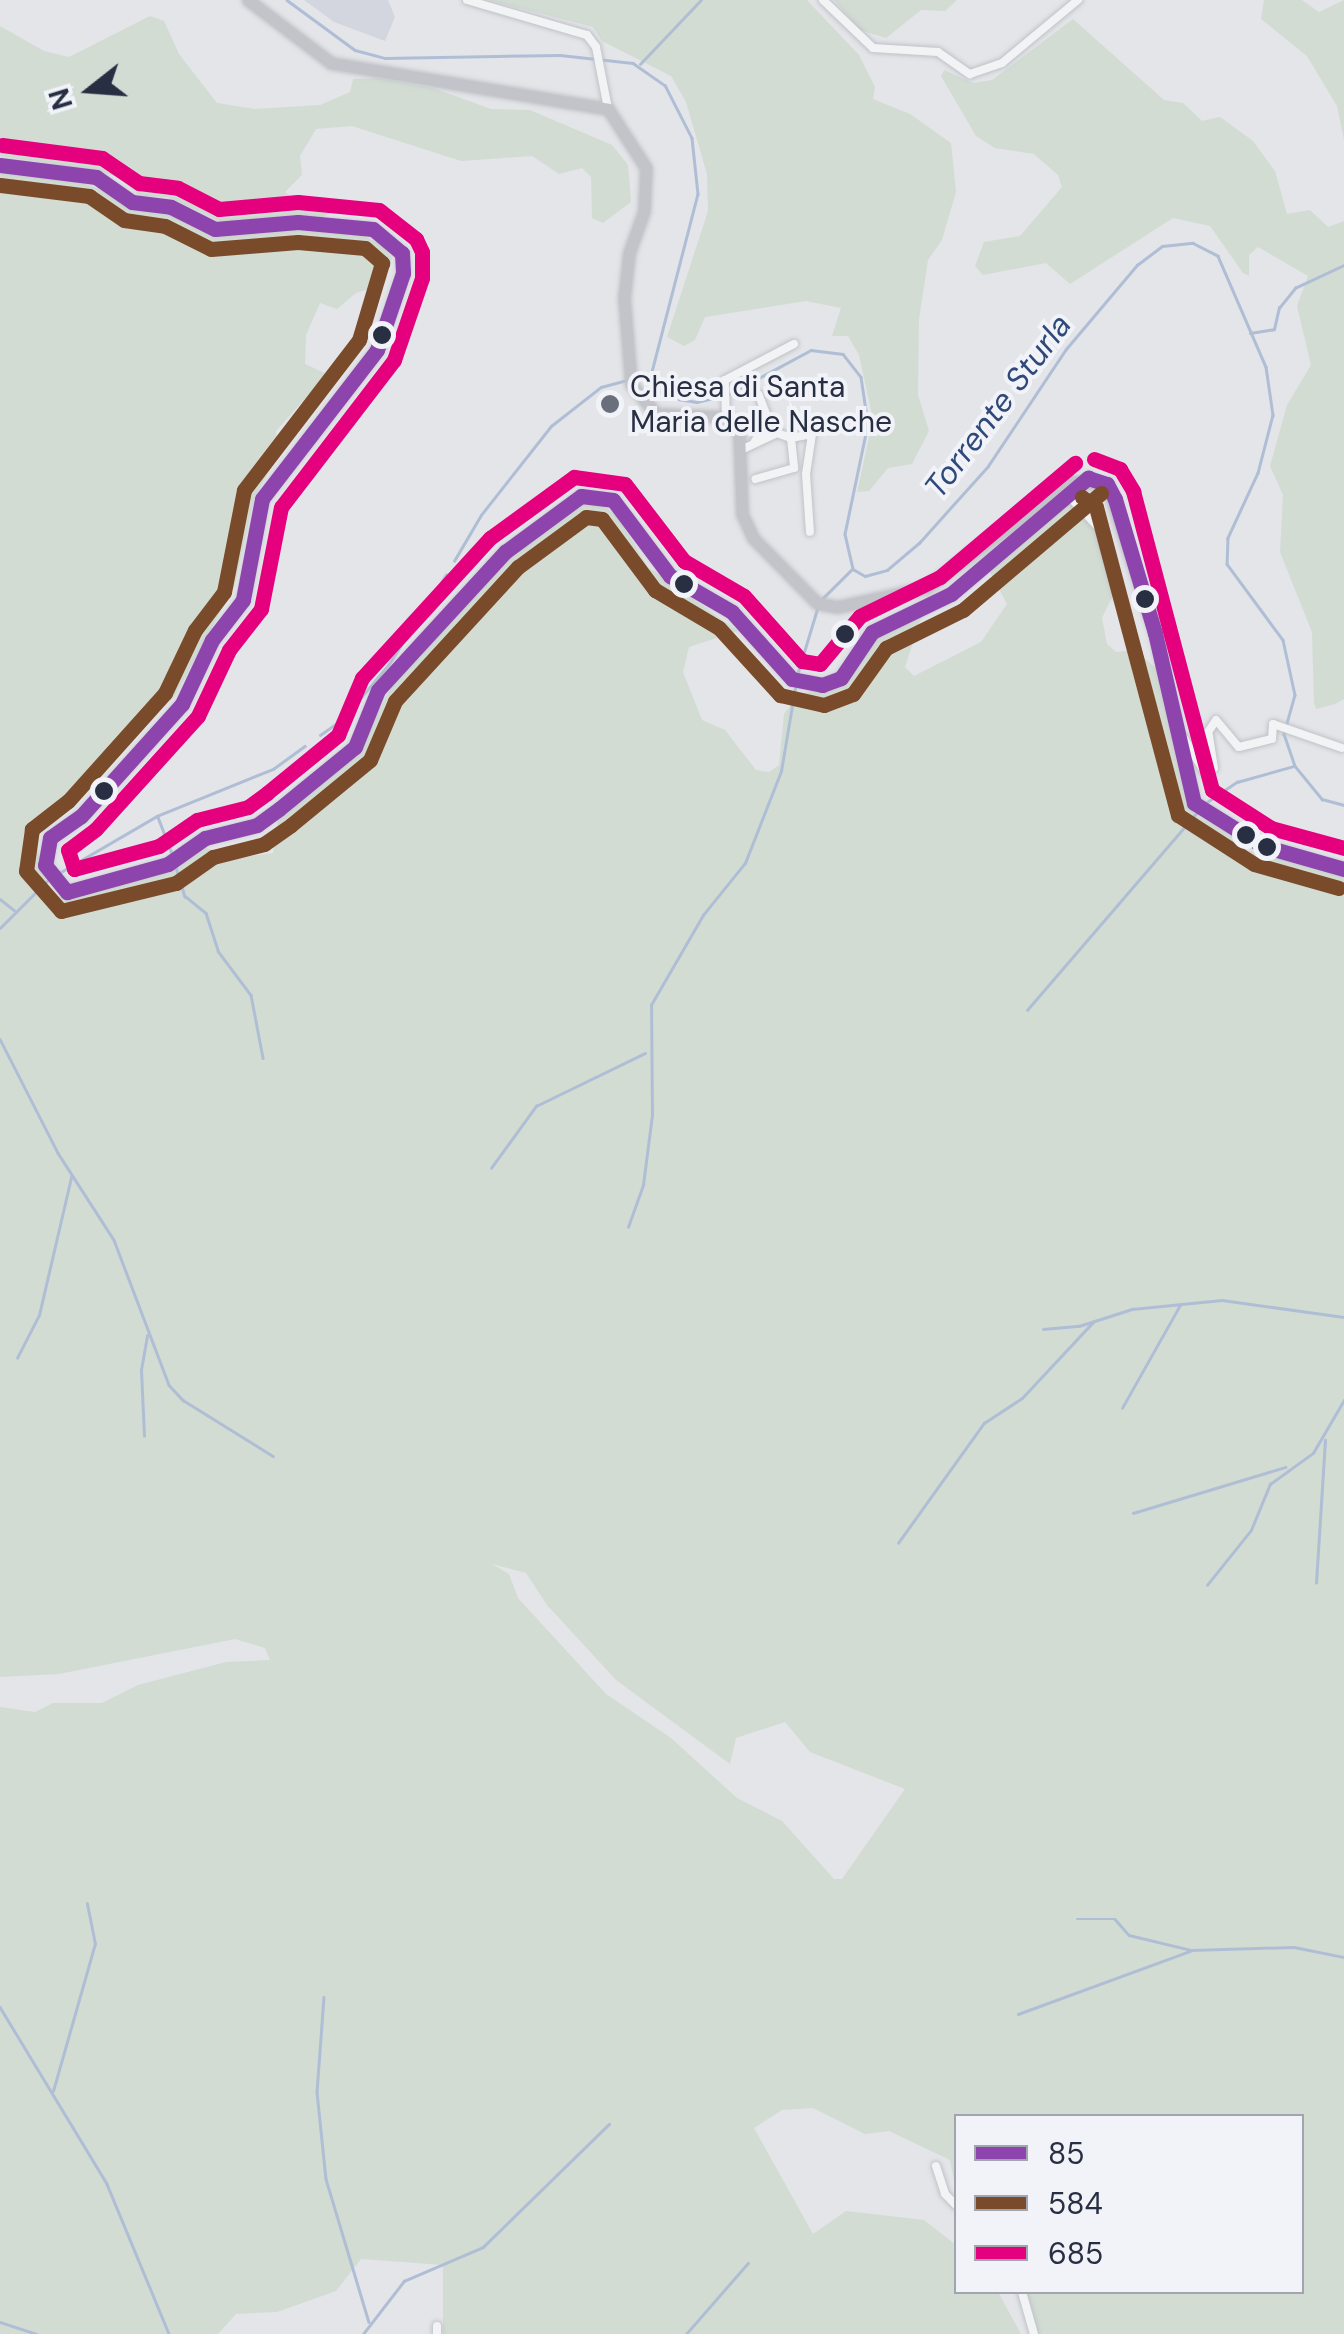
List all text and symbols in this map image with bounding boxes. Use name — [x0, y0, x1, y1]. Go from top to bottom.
north arrow — [40, 40, 140, 140]
text: N — [40, 84, 82, 114]
water label: Torrente Sturla — [917, 307, 1079, 505]
unlabelled marker — [372, 325, 392, 345]
place label: Chiesa di Santa Maria delle Nasche — [630, 369, 892, 440]
marker: Chiesa di Santa Maria delle Nasche — [599, 393, 621, 415]
unlabelled marker — [674, 574, 694, 594]
unlabelled marker — [1135, 589, 1155, 609]
unlabelled marker — [835, 624, 855, 644]
unlabelled marker — [94, 781, 114, 801]
unlabelled marker — [1236, 825, 1256, 845]
unlabelled marker — [1257, 837, 1277, 857]
legend — [954, 2114, 1304, 2294]
text: 85 — [1048, 2134, 1085, 2173]
text: 584 — [1048, 2184, 1103, 2223]
text: 685 — [1048, 2234, 1103, 2273]

